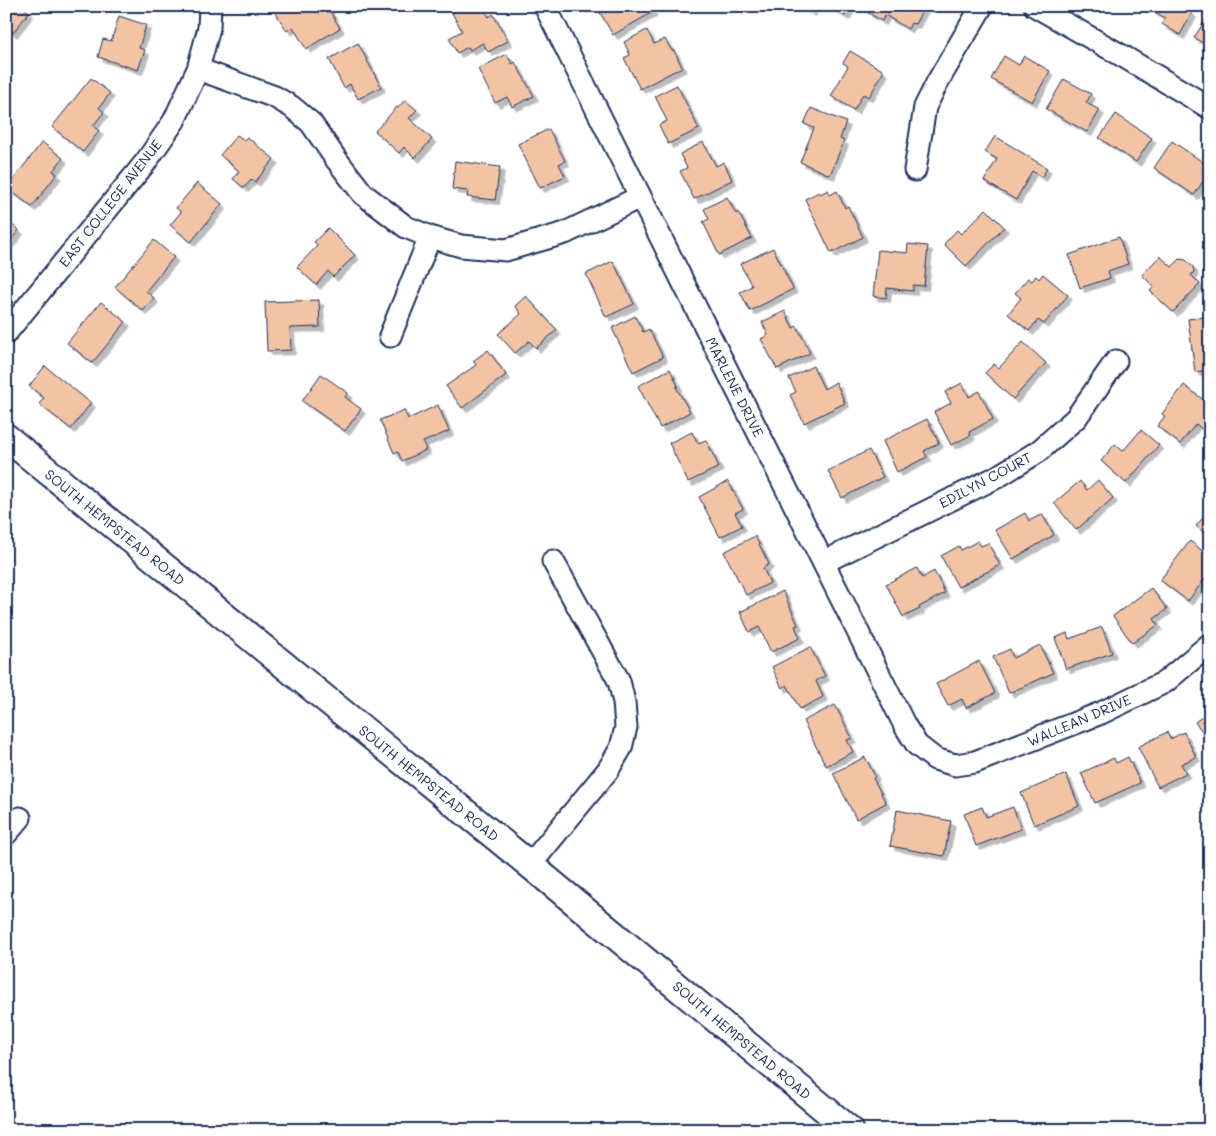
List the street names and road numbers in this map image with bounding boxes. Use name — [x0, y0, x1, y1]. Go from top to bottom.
street label: EAST COLLEGE AVENUE — [54, 135, 166, 271]
street label: MARLENE DRIVE — [702, 334, 768, 440]
street label: EDILYN COURT — [935, 448, 1035, 512]
street label: SOUTH HEMPSTEAD ROAD — [41, 465, 189, 589]
street label: WALLEAN DRIVE — [1024, 690, 1134, 750]
street label: SOUTH HEMPSTEAD ROAD — [355, 721, 503, 845]
street label: SOUTH HEMPSTEAD ROAD — [669, 976, 815, 1104]

